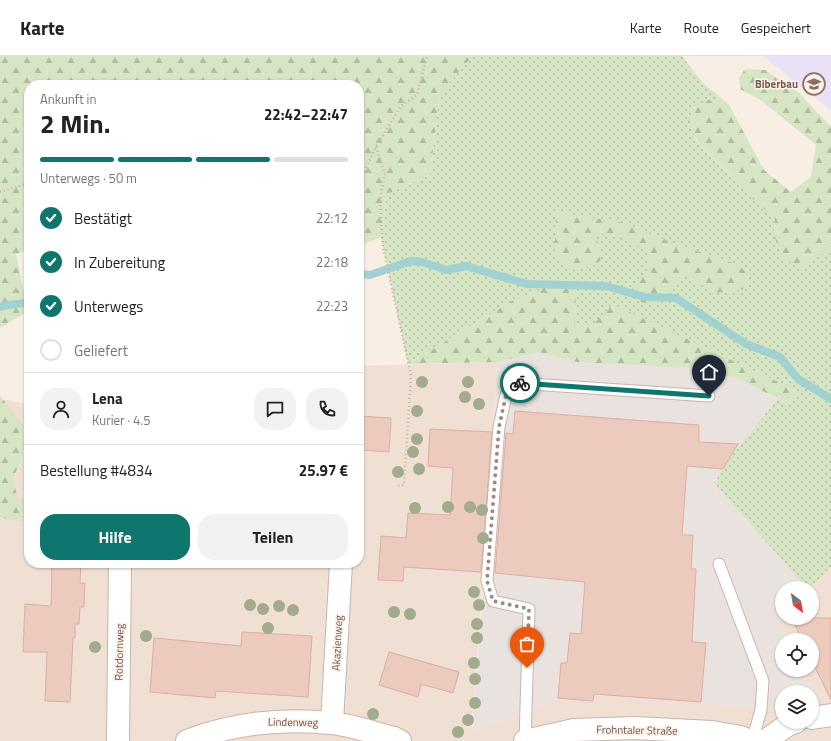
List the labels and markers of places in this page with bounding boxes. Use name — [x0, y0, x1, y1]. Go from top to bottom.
school or university icon: Biberbau — [801, 71, 827, 97]
place label: Biberbau — [755, 76, 798, 92]
pin — [692, 355, 726, 396]
pin — [510, 627, 544, 668]

